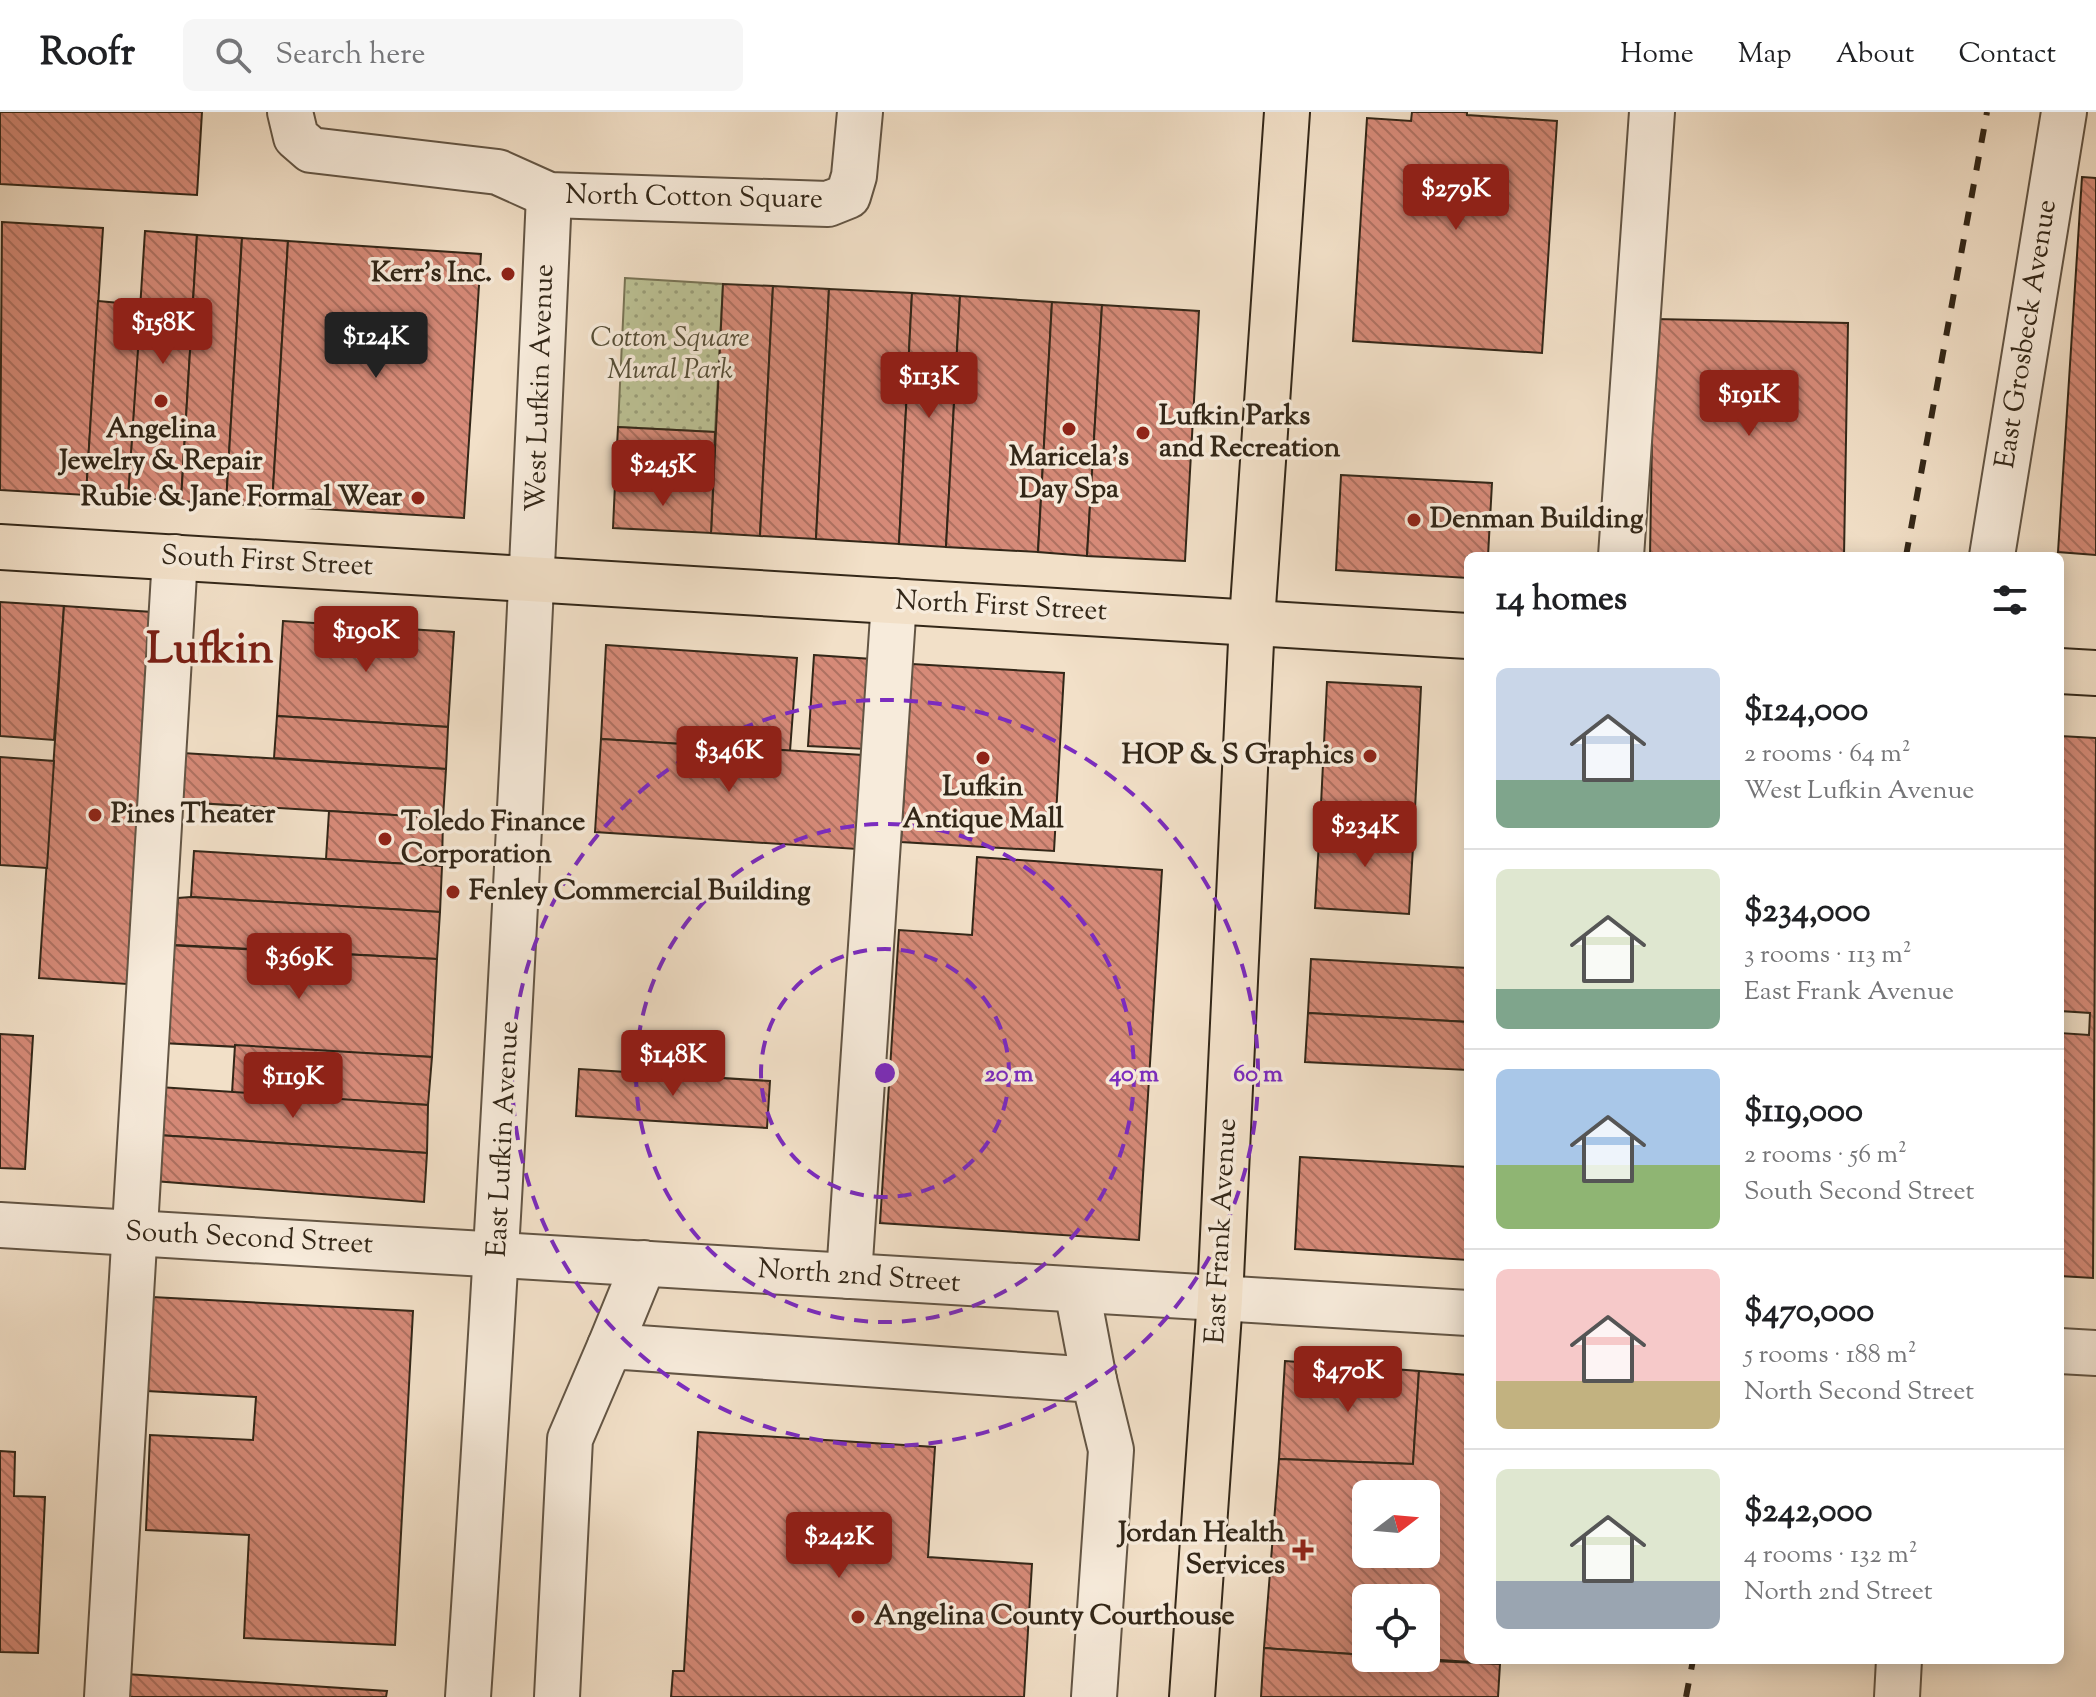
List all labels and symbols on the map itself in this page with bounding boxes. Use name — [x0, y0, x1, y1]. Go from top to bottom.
pin: $279K — [1400, 164, 1512, 232]
street label: North Cotton Square — [565, 176, 823, 220]
street label: East Grosbeck Avenue — [1986, 197, 2068, 471]
place label: Kerr's Inc. — [371, 254, 492, 294]
street label: West Lufkin Avenue — [517, 263, 565, 513]
marker: Kerr's Inc. — [499, 265, 517, 283]
pin: $158K — [107, 298, 219, 366]
pin: $124K — [320, 312, 432, 380]
park label: Cotton Square Mural Park — [590, 319, 750, 391]
pin: $113K — [873, 352, 985, 420]
pin: $191K — [1693, 370, 1805, 438]
marker: Angelina Jewelry & Repair — [152, 392, 170, 410]
place label: Lufkin Parks and Recreation — [1159, 397, 1341, 469]
place label: Angelina Jewelry & Repair — [57, 410, 263, 482]
marker: Maricela's Day Spa — [1060, 420, 1078, 438]
marker: Lufkin Parks and Recreation — [1134, 424, 1152, 442]
place label: Maricela's Day Spa — [1009, 438, 1129, 510]
pin: $245K — [607, 440, 719, 508]
place label: Rubie & Jane Formal Wear — [81, 478, 402, 518]
marker: Rubie & Jane Formal Wear — [409, 489, 427, 507]
place label: Denman Building — [1430, 500, 1644, 540]
marker: Denman Building — [1405, 511, 1423, 529]
street label: South First Street — [160, 536, 374, 588]
street label: North First Street — [894, 581, 1108, 633]
pin: $190K — [310, 606, 422, 674]
district label: Lufkin — [147, 620, 273, 683]
pin: $346K — [673, 726, 785, 794]
place label: HOP & S Graphics — [1122, 736, 1354, 776]
marker: HOP & S Graphics — [1361, 747, 1379, 765]
marker: Lufkin Antique Mall — [974, 749, 992, 767]
place label: Lufkin Antique Mall — [902, 768, 1064, 840]
place label: Pines Theater — [111, 795, 276, 835]
pin: $234K — [1309, 801, 1421, 869]
place label: Toledo Finance Corporation — [401, 803, 585, 875]
marker: Pines Theater — [86, 806, 104, 824]
marker: Toledo Finance Corporation — [376, 830, 394, 848]
place label: Fenley Commercial Building — [469, 872, 811, 912]
marker: Fenley Commercial Building — [444, 883, 462, 901]
pin: $369K — [243, 933, 355, 1001]
street label: East Lufkin Avenue — [478, 1020, 530, 1258]
pin: $148K — [617, 1030, 729, 1098]
pin: $119K — [237, 1052, 349, 1120]
text: 20 m — [985, 1058, 1034, 1092]
text: 40 m — [1108, 1058, 1159, 1092]
text: 60 m — [1233, 1058, 1283, 1092]
centre of rings — [871, 1059, 899, 1087]
street label: East Frank Avenue — [1196, 1117, 1248, 1345]
street label: South Second Street — [124, 1213, 374, 1265]
street label: North 2nd Street — [756, 1250, 962, 1304]
pin: $470K — [1292, 1346, 1404, 1414]
north arrow — [1352, 1480, 1440, 1568]
pin: $242K — [783, 1512, 895, 1580]
place label: Jordan Health Services — [1116, 1514, 1286, 1586]
marker: Jordan Health Services — [1292, 1539, 1314, 1561]
place label: Angelina County Courthouse — [874, 1597, 1235, 1637]
marker: Angelina County Courthouse — [849, 1608, 867, 1626]

